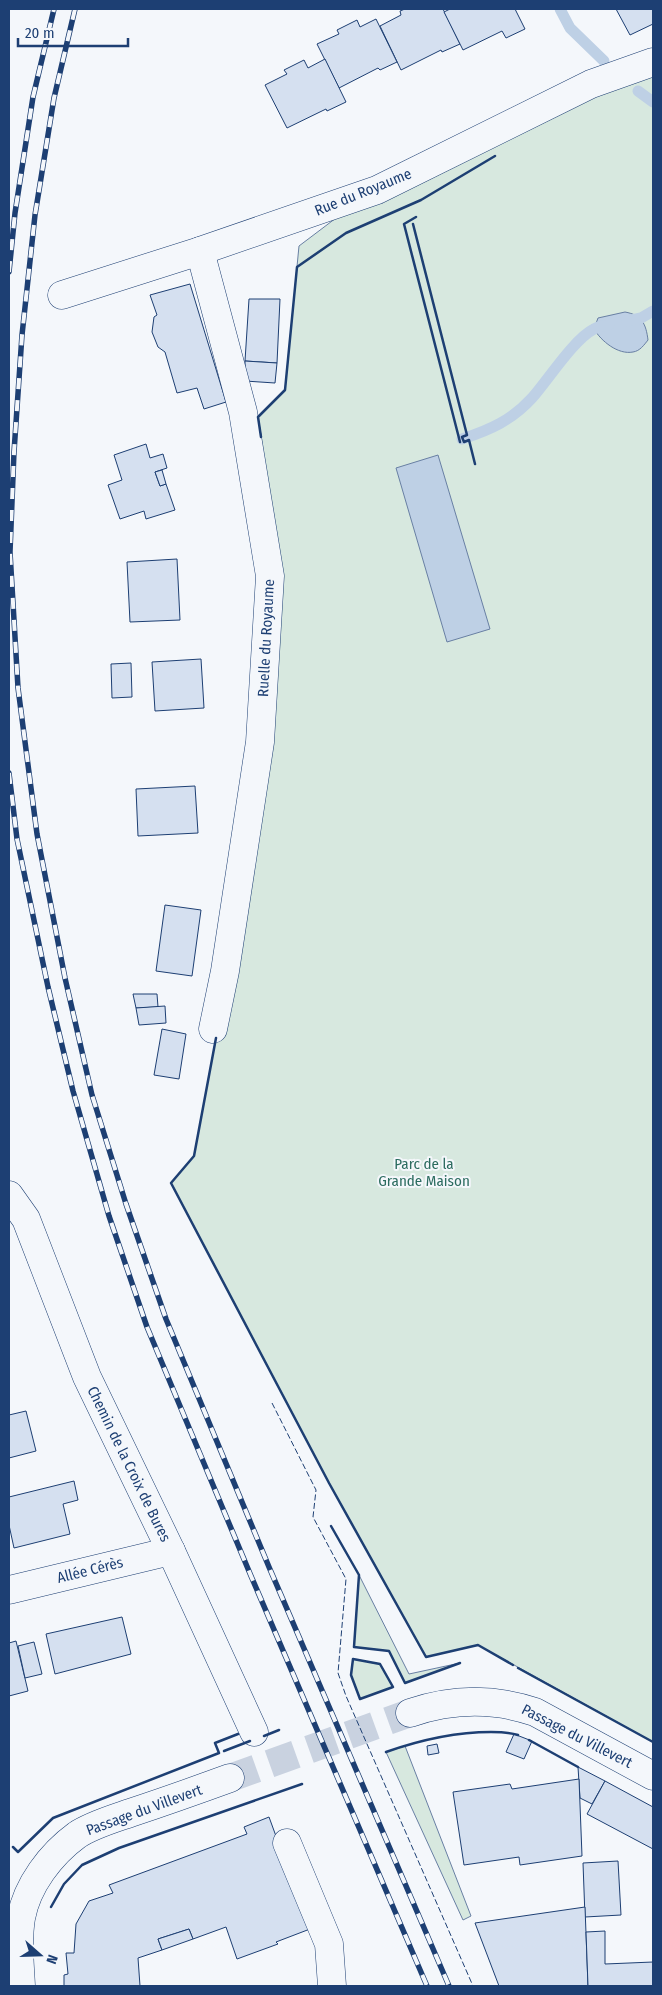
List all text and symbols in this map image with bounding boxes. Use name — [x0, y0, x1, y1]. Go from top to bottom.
scale bar — [18, 15, 128, 47]
text: 20 m — [25, 24, 55, 42]
street label: Rue du Royaume — [312, 164, 414, 220]
street label: Ruelle du Royaume — [254, 579, 278, 697]
park label: Parc de la Grande Maison — [378, 1155, 470, 1190]
street label: Chemin de la Croix de Bures — [83, 1383, 175, 1545]
street label: Allée Cérès — [55, 1553, 125, 1587]
street label: Passage du Villevert — [519, 1700, 636, 1772]
street label: Passage du Villevert — [84, 1781, 204, 1839]
north arrow — [15, 1930, 65, 1980]
text: N — [42, 1952, 61, 1966]

